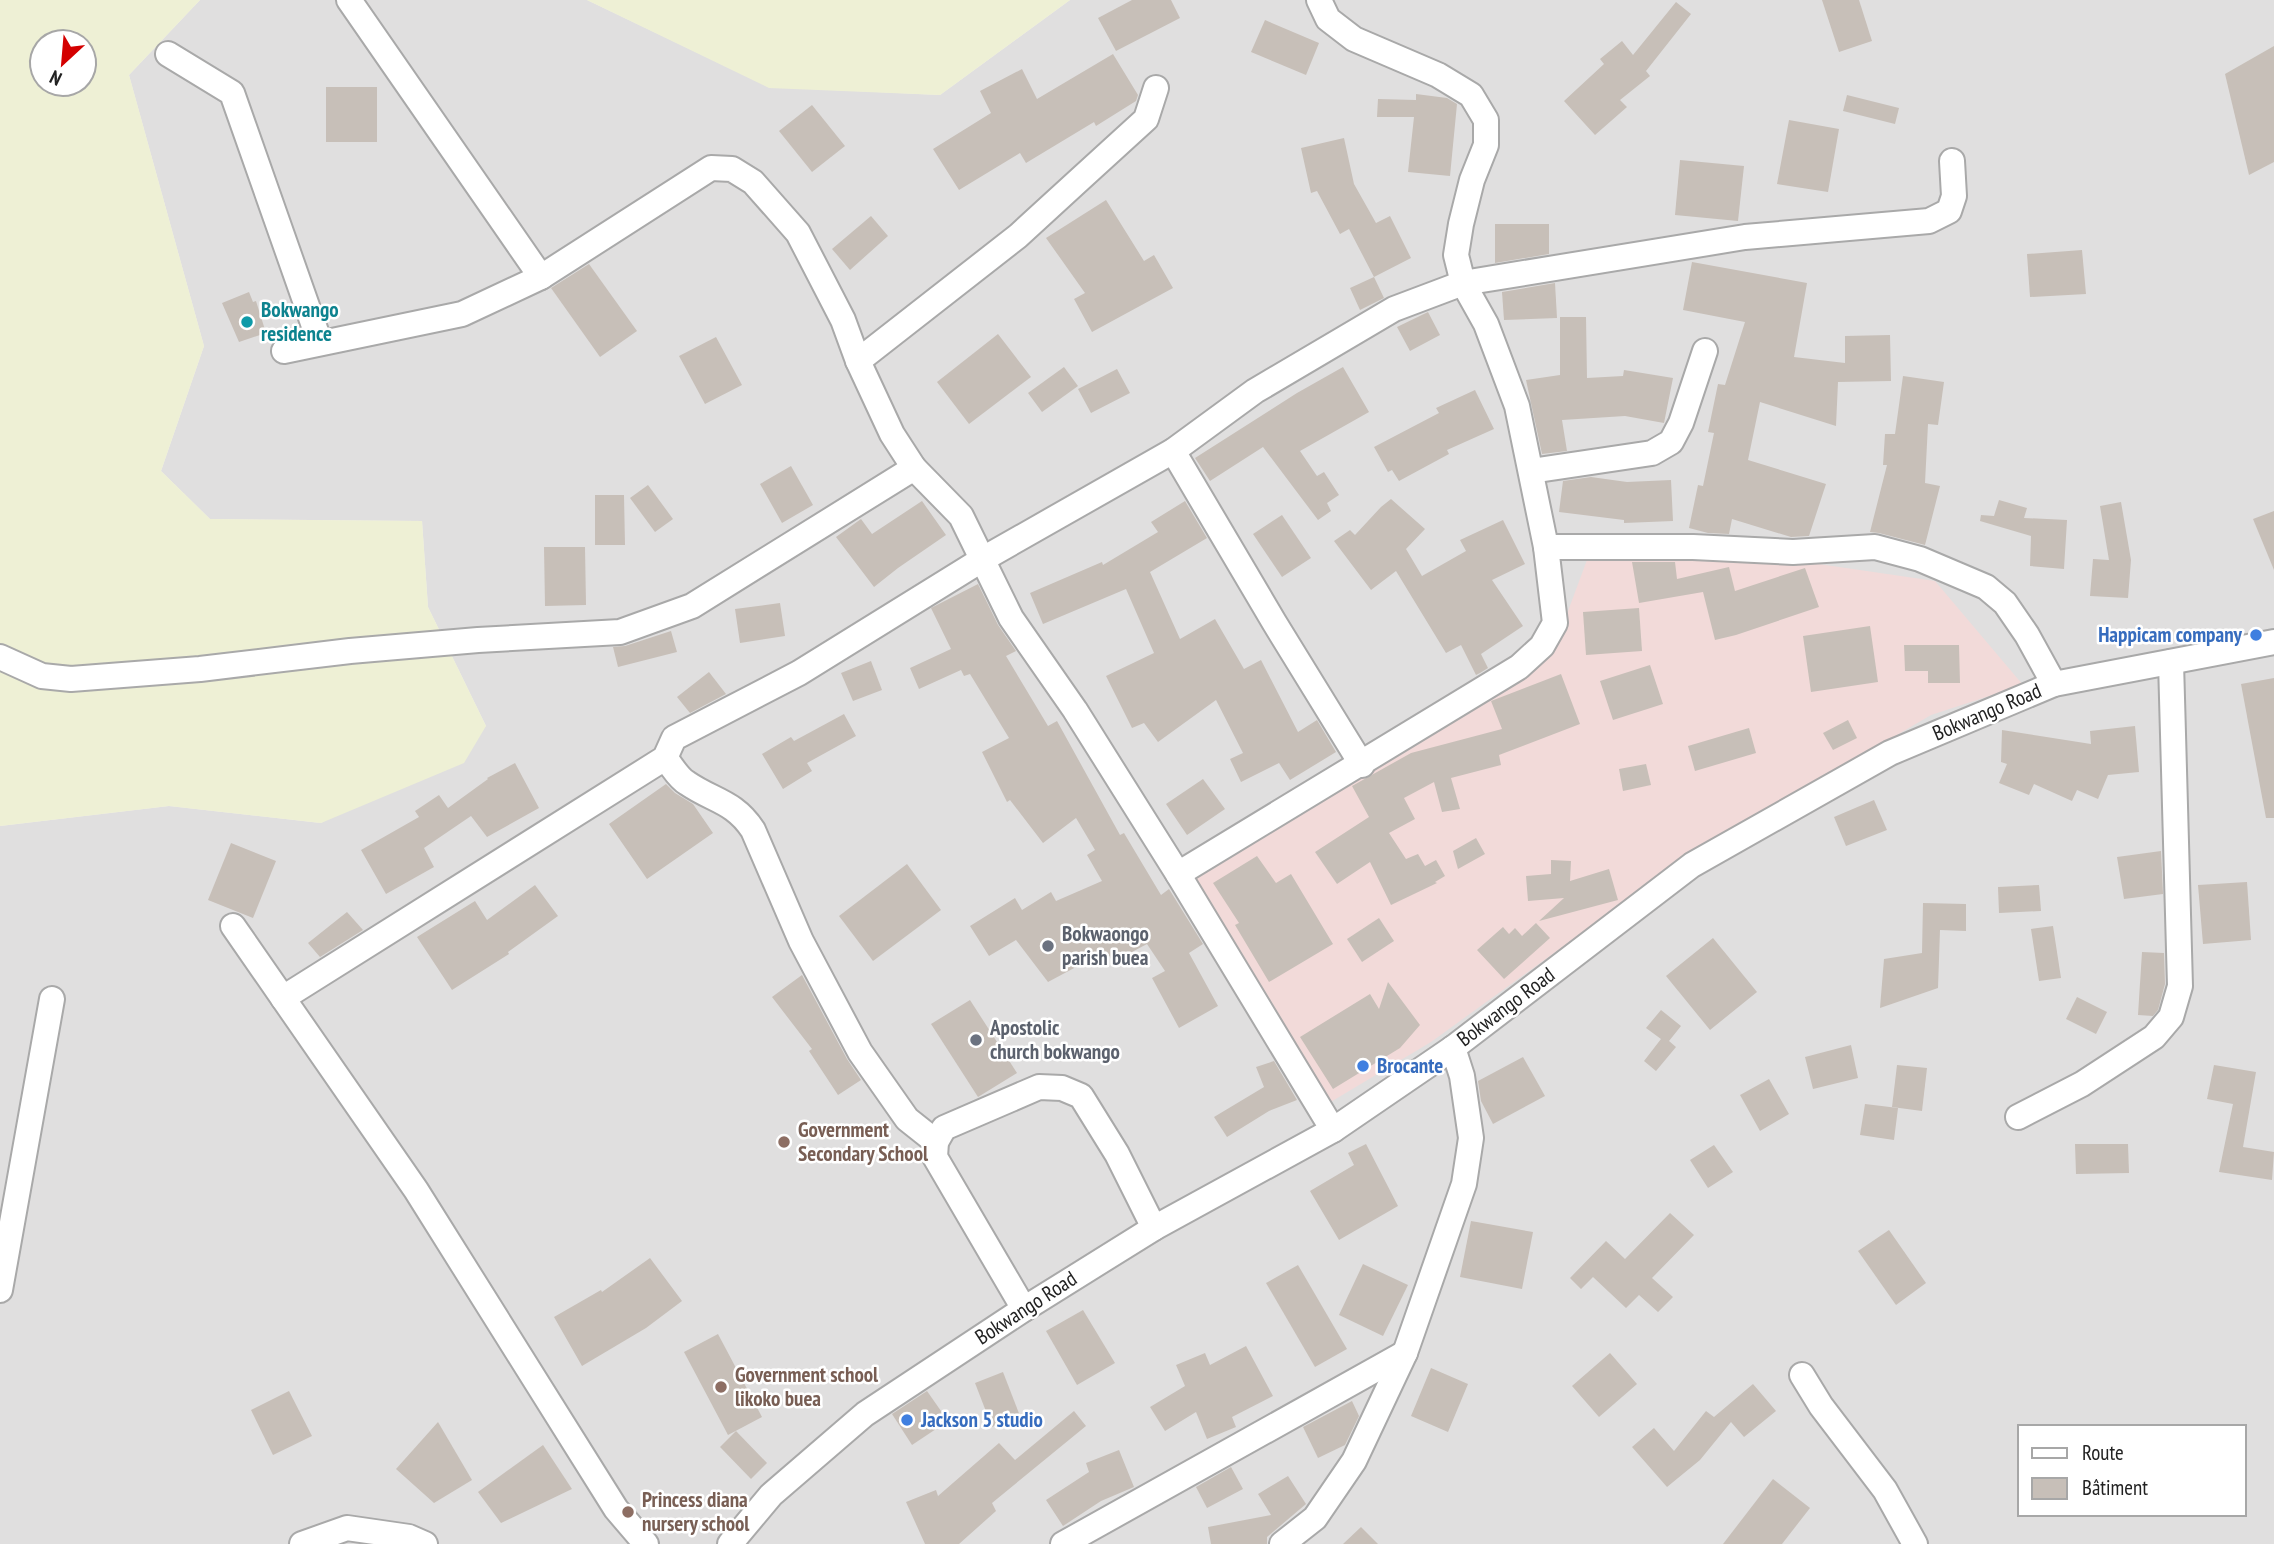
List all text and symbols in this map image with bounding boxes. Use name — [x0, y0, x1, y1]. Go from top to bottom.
north arrow — [28, 28, 98, 98]
text: N — [46, 65, 65, 91]
place label: Bokwango residence — [261, 296, 339, 347]
marker: Bokwango residence — [239, 314, 255, 330]
place label: Happicam company — [2098, 621, 2243, 648]
marker: Happicam company — [2248, 627, 2264, 643]
street label: Bokwango Road — [1928, 677, 2045, 747]
place label: Bokwaongo parish buea — [1062, 920, 1149, 971]
marker: Bokwaongo parish buea — [1040, 938, 1056, 954]
street label: Bokwango Road — [1451, 961, 1560, 1052]
place label: Apostolic church bokwango — [989, 1014, 1120, 1065]
marker: Apostolic church bokwango — [968, 1032, 984, 1048]
place label: Brocante — [1377, 1052, 1443, 1079]
marker: Brocante — [1355, 1058, 1371, 1074]
place label: Government Secondary School — [798, 1116, 929, 1167]
marker: Government Secondary School — [776, 1134, 792, 1150]
street label: Bokwango Road — [970, 1265, 1082, 1350]
place label: Government school likoko buea — [735, 1361, 879, 1412]
marker: Government school likoko buea — [713, 1379, 729, 1395]
place label: Jackson 5 studio — [920, 1406, 1043, 1433]
marker: Jackson 5 studio — [899, 1412, 915, 1428]
legend — [2018, 1425, 2246, 1516]
text: Route — [2082, 1439, 2124, 1466]
text: Bâtiment — [2082, 1474, 2148, 1501]
place label: Princess diana nursery school — [642, 1486, 750, 1537]
marker: Princess diana nursery school — [620, 1504, 636, 1520]

